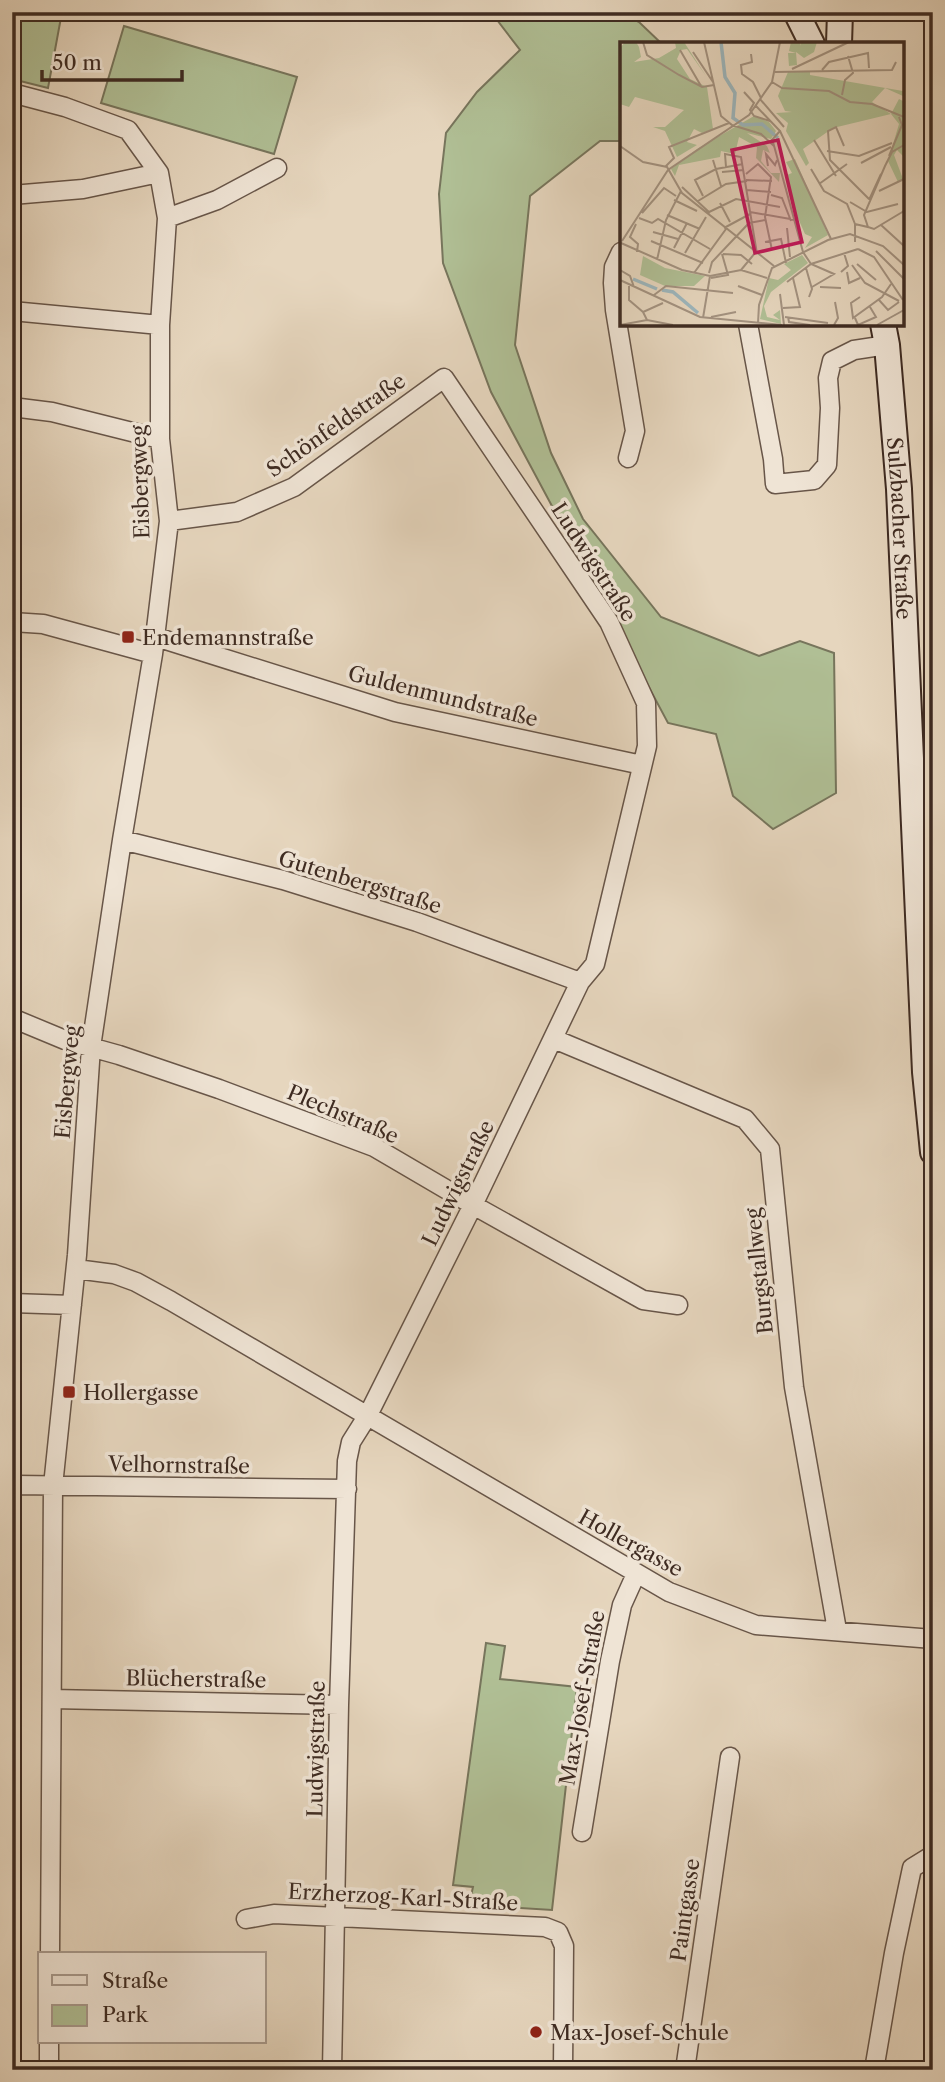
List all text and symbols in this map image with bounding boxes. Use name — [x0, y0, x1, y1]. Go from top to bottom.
scale bar — [42, 38, 182, 82]
inset map — [620, 42, 903, 326]
text: 50 m — [52, 50, 102, 75]
street label: Schönfeldstraße — [262, 368, 410, 482]
street label: Eisbergweg — [125, 424, 154, 539]
street label: Sulzbacher Straße — [882, 436, 917, 620]
street label: Ludwigstraße — [546, 498, 642, 626]
place label: Endemannstraße — [142, 625, 314, 650]
marker: Endemannstraße — [120, 629, 136, 645]
street label: Guldenmundstraße — [345, 660, 541, 732]
street label: Gutenbergstraße — [276, 845, 444, 919]
street label: Eisbergweg — [50, 1023, 84, 1140]
street label: Plechstraße — [283, 1079, 403, 1149]
street label: Ludwigstraße — [417, 1116, 499, 1250]
street label: Burgstallweg — [740, 1206, 778, 1335]
place label: Hollergasse — [83, 1380, 198, 1405]
marker: Hollergasse — [61, 1384, 77, 1400]
street label: Velhornstraße — [107, 1451, 250, 1479]
street label: Hollergasse — [574, 1504, 688, 1582]
street label: Max-Josef-Straße — [554, 1609, 610, 1787]
street label: Blücherstraße — [125, 1665, 267, 1693]
street label: Ludwigstraße — [302, 1680, 330, 1818]
street label: Paintgasse — [665, 1857, 705, 1963]
street label: Erzherzog-Karl-Straße — [287, 1878, 519, 1916]
legend — [38, 1952, 266, 2044]
text: Straße — [102, 1968, 168, 1993]
text: Park — [102, 2002, 148, 2027]
place label: Max-Josef-Schule — [550, 2020, 729, 2045]
marker: Max-Josef-Schule — [528, 2024, 544, 2040]

